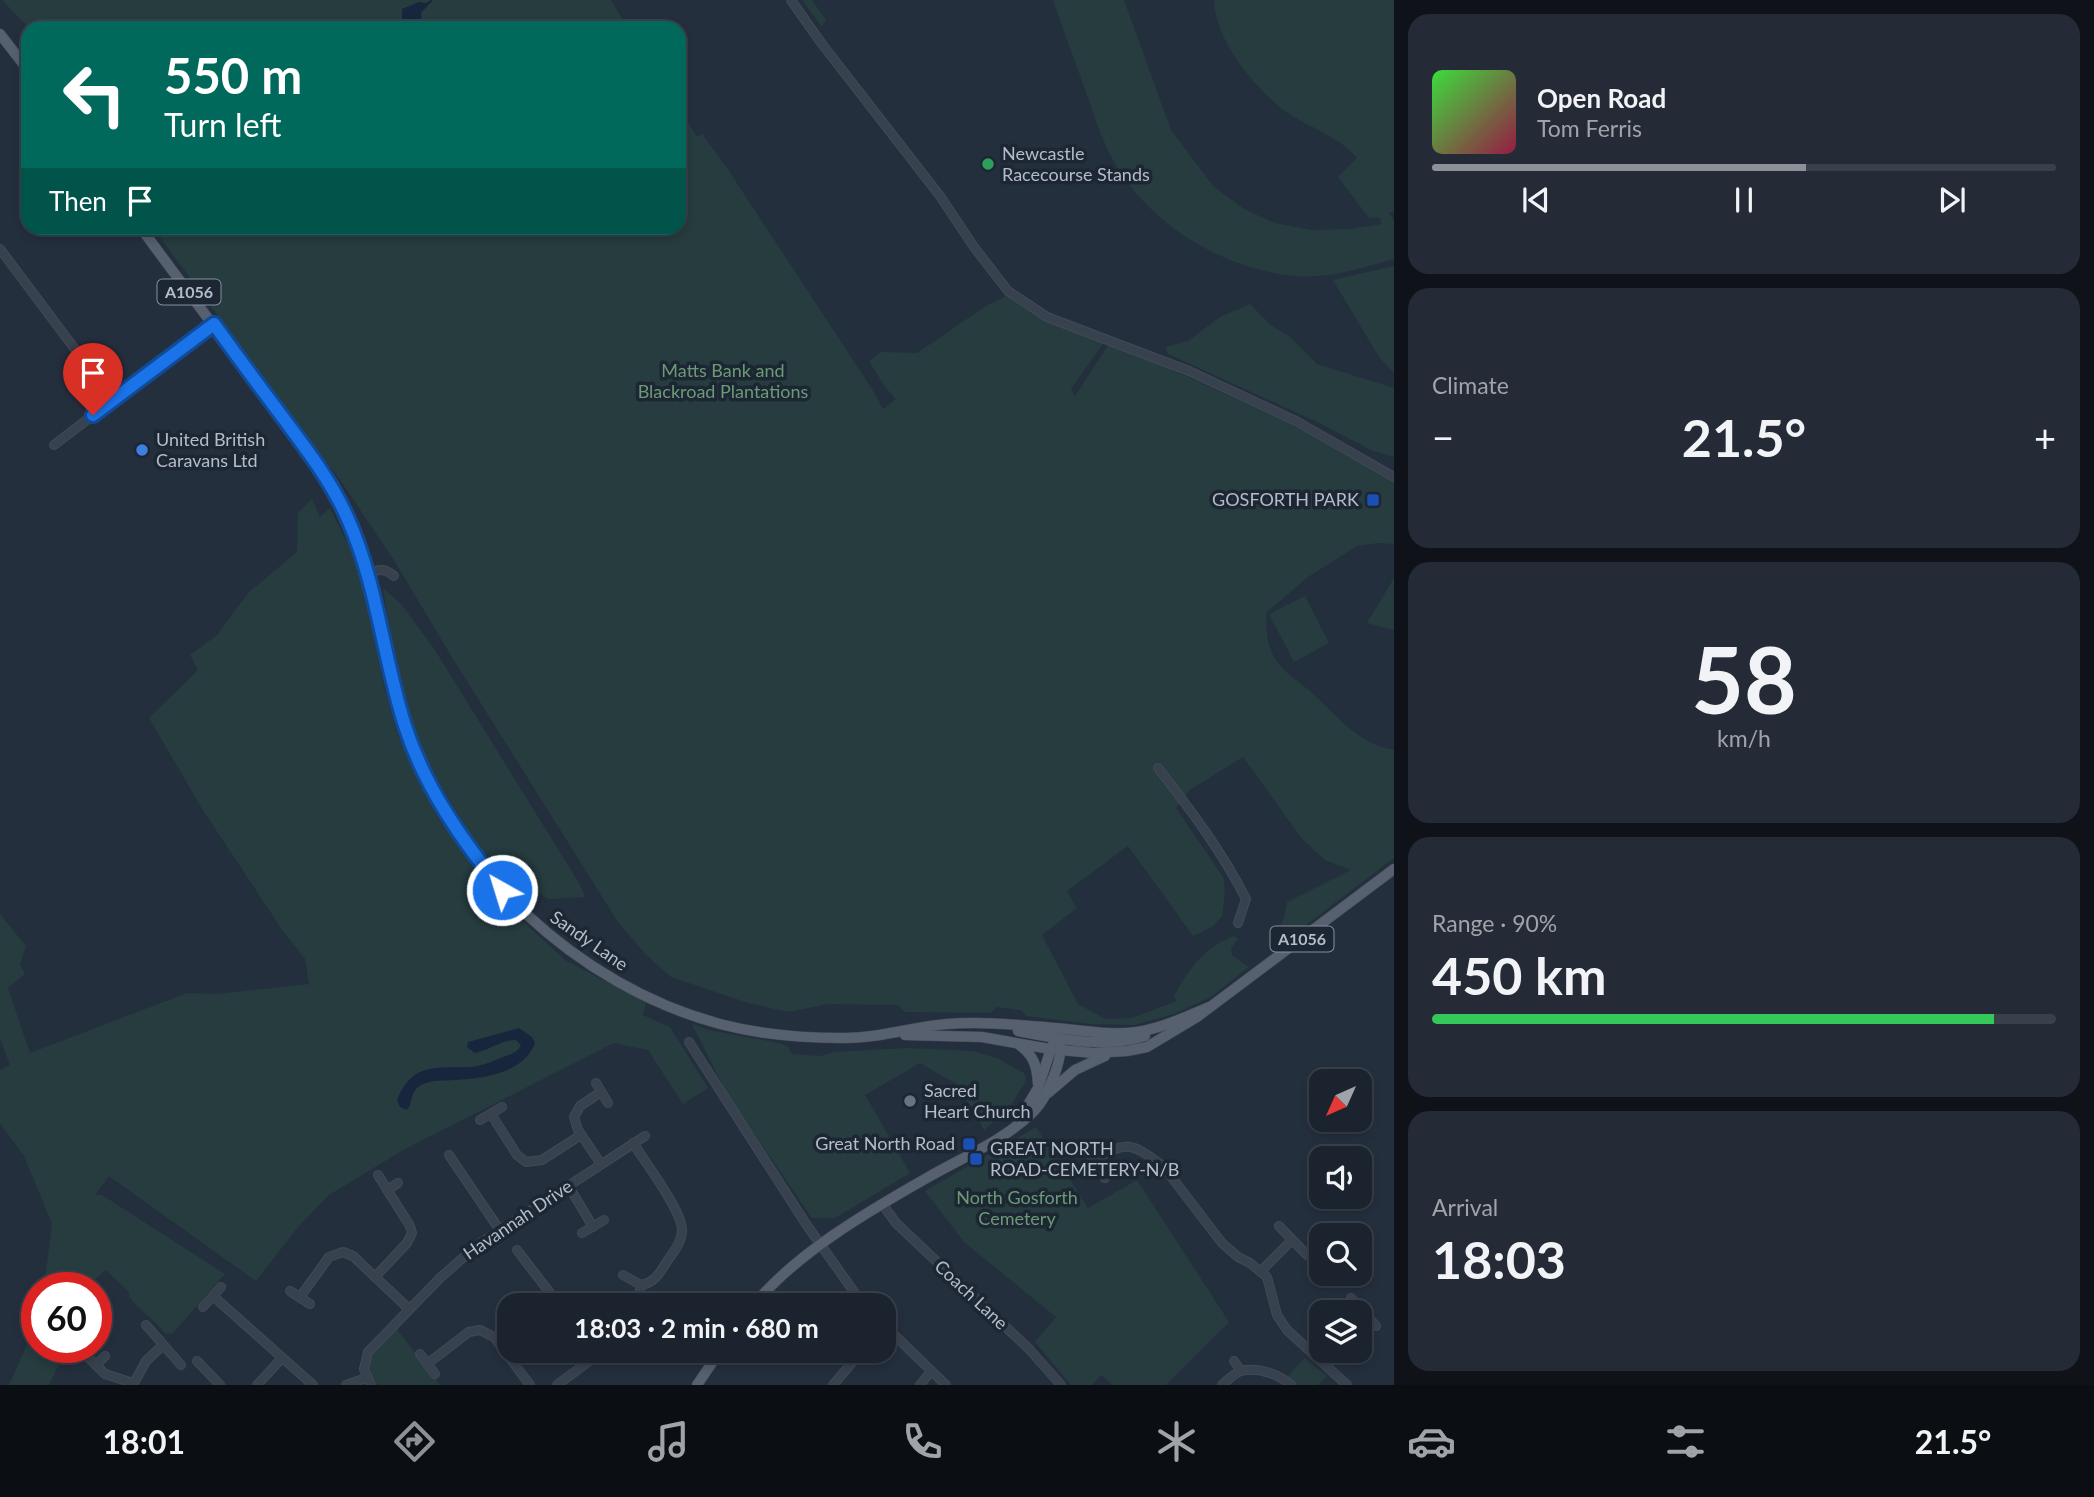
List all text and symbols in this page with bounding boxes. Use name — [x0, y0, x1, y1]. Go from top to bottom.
text: 550 m — [164, 46, 302, 104]
icon: left — [49, 49, 140, 140]
text: Open Road — [1537, 82, 1666, 114]
text: Turn left — [164, 105, 281, 144]
text: Tom Ferris — [1537, 114, 1642, 142]
place label: Newcastle Racecourse Stands — [1002, 142, 1150, 185]
marker: Newcastle Racecourse Stands — [980, 156, 996, 172]
icon: previous — [1517, 181, 1555, 219]
icon: pause — [1725, 181, 1763, 219]
icon: next — [1933, 181, 1971, 219]
icon: arrive — [121, 182, 159, 220]
text: Then — [49, 185, 107, 217]
road number: A1056 — [158, 280, 220, 304]
pin — [63, 343, 123, 415]
icon: arrive — [74, 354, 112, 392]
park label: Matts Bank and Blackroad Plantations — [638, 359, 809, 402]
text: Climate — [1432, 371, 1509, 399]
text: 21.5° — [1682, 406, 1806, 468]
text: − — [1432, 414, 1454, 460]
text: + — [2034, 414, 2056, 460]
place label: United British Caravans Ltd — [156, 428, 265, 471]
marker: United British Caravans Ltd — [134, 442, 150, 458]
place label: GOSFORTH PARK — [1212, 488, 1359, 510]
marker: GOSFORTH PARK — [1365, 492, 1381, 508]
text: 58 — [1691, 624, 1797, 733]
text: km/h — [1717, 724, 1771, 752]
position arrow — [465, 853, 539, 927]
street label: Sandy Lane — [546, 905, 633, 975]
text: Range · 90% — [1432, 909, 1557, 937]
road number: A1056 — [1270, 926, 1334, 951]
text: 450 km — [1432, 944, 1606, 1006]
north arrow — [1309, 1069, 1372, 1132]
map controls — [1309, 1069, 1372, 1363]
place label: Sacred Heart Church — [924, 1079, 1030, 1122]
marker: Sacred Heart Church — [902, 1093, 918, 1109]
place label: Great North Road — [815, 1132, 955, 1154]
marker: Great North Road — [961, 1136, 977, 1152]
place label: GREAT NORTH ROAD-CEMETERY-N/B — [990, 1137, 1179, 1180]
button: sound — [1309, 1146, 1372, 1209]
marker: GREAT NORTH ROAD-CEMETERY-N/B — [968, 1151, 984, 1167]
street label: Havannah Drive — [459, 1175, 576, 1264]
park label: North Gosforth Cemetery — [956, 1186, 1078, 1229]
text: Arrival — [1432, 1193, 1498, 1221]
button: search — [1309, 1223, 1372, 1286]
text: 18:03 — [1432, 1228, 1566, 1290]
street label: Coach Lane — [931, 1255, 1013, 1334]
speed limit sign: 60 — [21, 1272, 112, 1363]
button: layers — [1309, 1300, 1372, 1363]
text: 18:03 · 2 min · 680 m — [574, 1312, 819, 1344]
icon: directions — [390, 1417, 439, 1466]
icon: music — [644, 1417, 693, 1466]
icon: phone — [898, 1417, 947, 1466]
icon: climate — [1152, 1417, 1201, 1466]
icon: car — [1407, 1417, 1456, 1466]
icon: filters — [1661, 1417, 1710, 1466]
text: 18:01 — [103, 1422, 185, 1461]
text: 21.5° — [1915, 1422, 1991, 1461]

